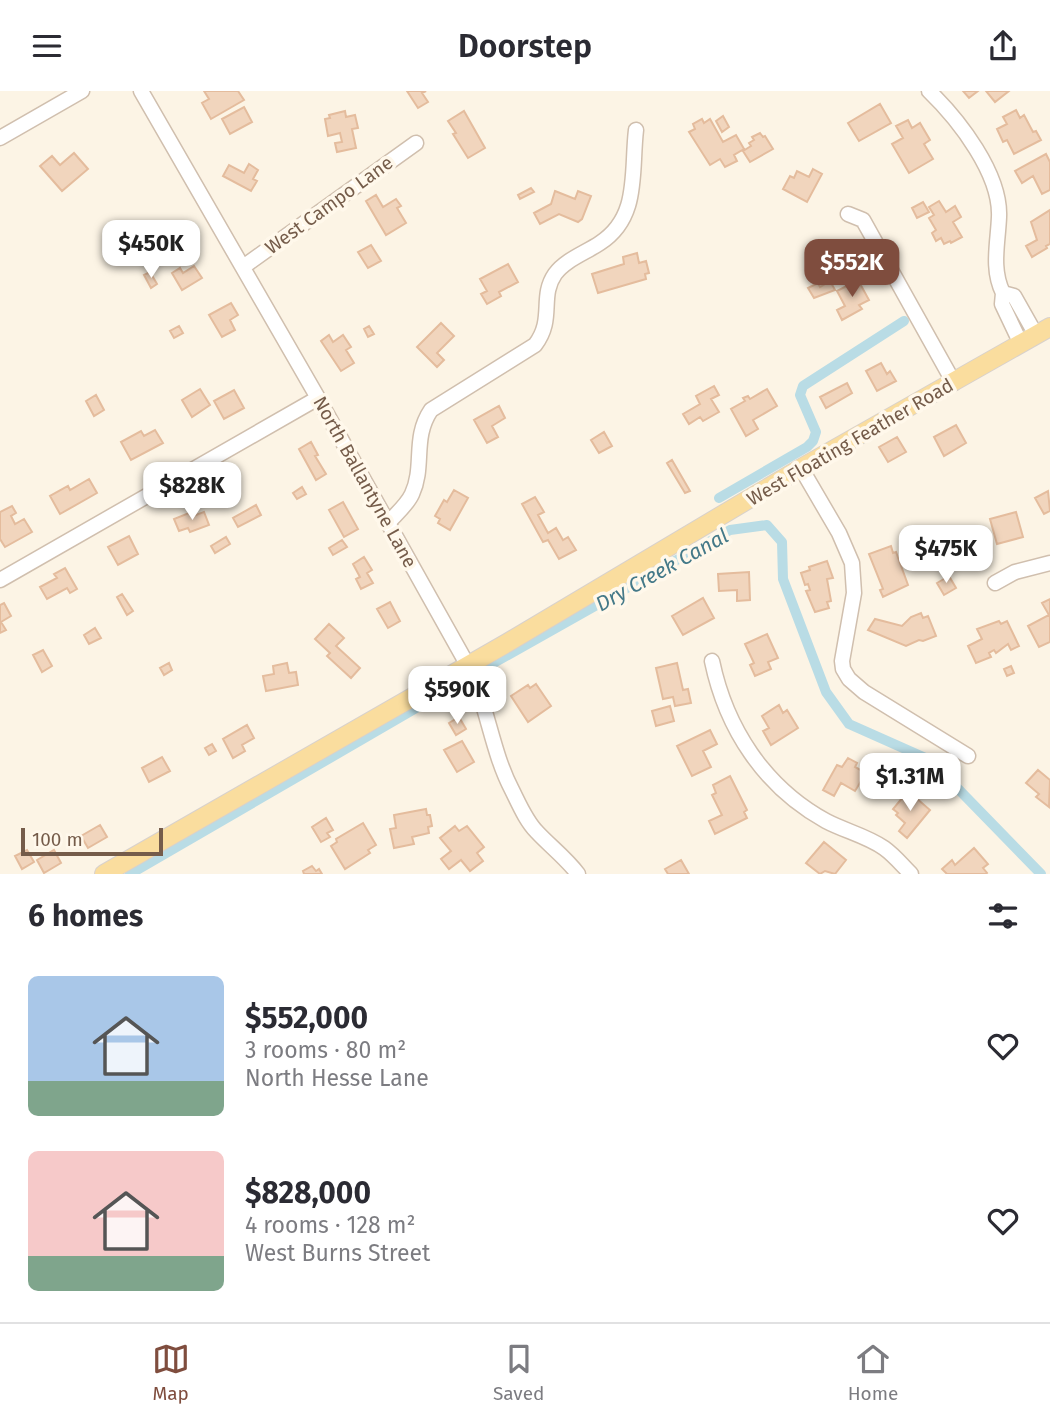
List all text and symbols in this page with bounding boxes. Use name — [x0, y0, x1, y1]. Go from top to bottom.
icon: menu — [28, 27, 66, 65]
text: Doorstep — [458, 27, 592, 65]
icon: share — [984, 27, 1022, 65]
street label: West Campo Lane — [261, 151, 397, 259]
pin: $450K — [102, 221, 200, 280]
text: $450K — [118, 229, 184, 257]
pin: $552K — [803, 239, 901, 299]
text: $552K — [820, 248, 884, 276]
street label: West Floating Feather Road — [743, 373, 957, 511]
street label: North Ballantyne Lane — [308, 392, 422, 572]
pin: $828K — [143, 463, 241, 522]
text: $828K — [159, 471, 225, 499]
water label: Dry Creek Canal — [591, 523, 733, 617]
pin: $475K — [897, 525, 995, 585]
text: $475K — [915, 534, 977, 562]
pin: $590K — [408, 667, 506, 726]
text: $590K — [424, 675, 490, 703]
pin: $1.31M — [853, 753, 967, 813]
text: $1.31M — [876, 762, 944, 790]
scale bar — [21, 825, 163, 857]
text: 100 m — [32, 828, 83, 851]
icon: filters — [984, 897, 1022, 935]
text: 6 homes — [28, 898, 143, 934]
text: $552,000 — [245, 1000, 368, 1036]
icon: home — [84, 1004, 168, 1088]
icon: heart — [984, 1027, 1022, 1065]
text: 3 rooms · 80 m² — [245, 1036, 406, 1064]
text: North Hesse Lane — [245, 1064, 429, 1092]
text: $828,000 — [245, 1175, 371, 1211]
icon: home — [84, 1179, 168, 1263]
icon: heart — [984, 1202, 1022, 1240]
text: 4 rooms · 128 m² — [245, 1211, 415, 1239]
text: West Burns Street — [245, 1239, 430, 1267]
tab: Map — [152, 1340, 190, 1405]
tab: Saved — [493, 1340, 544, 1405]
tab: Home — [848, 1340, 898, 1405]

